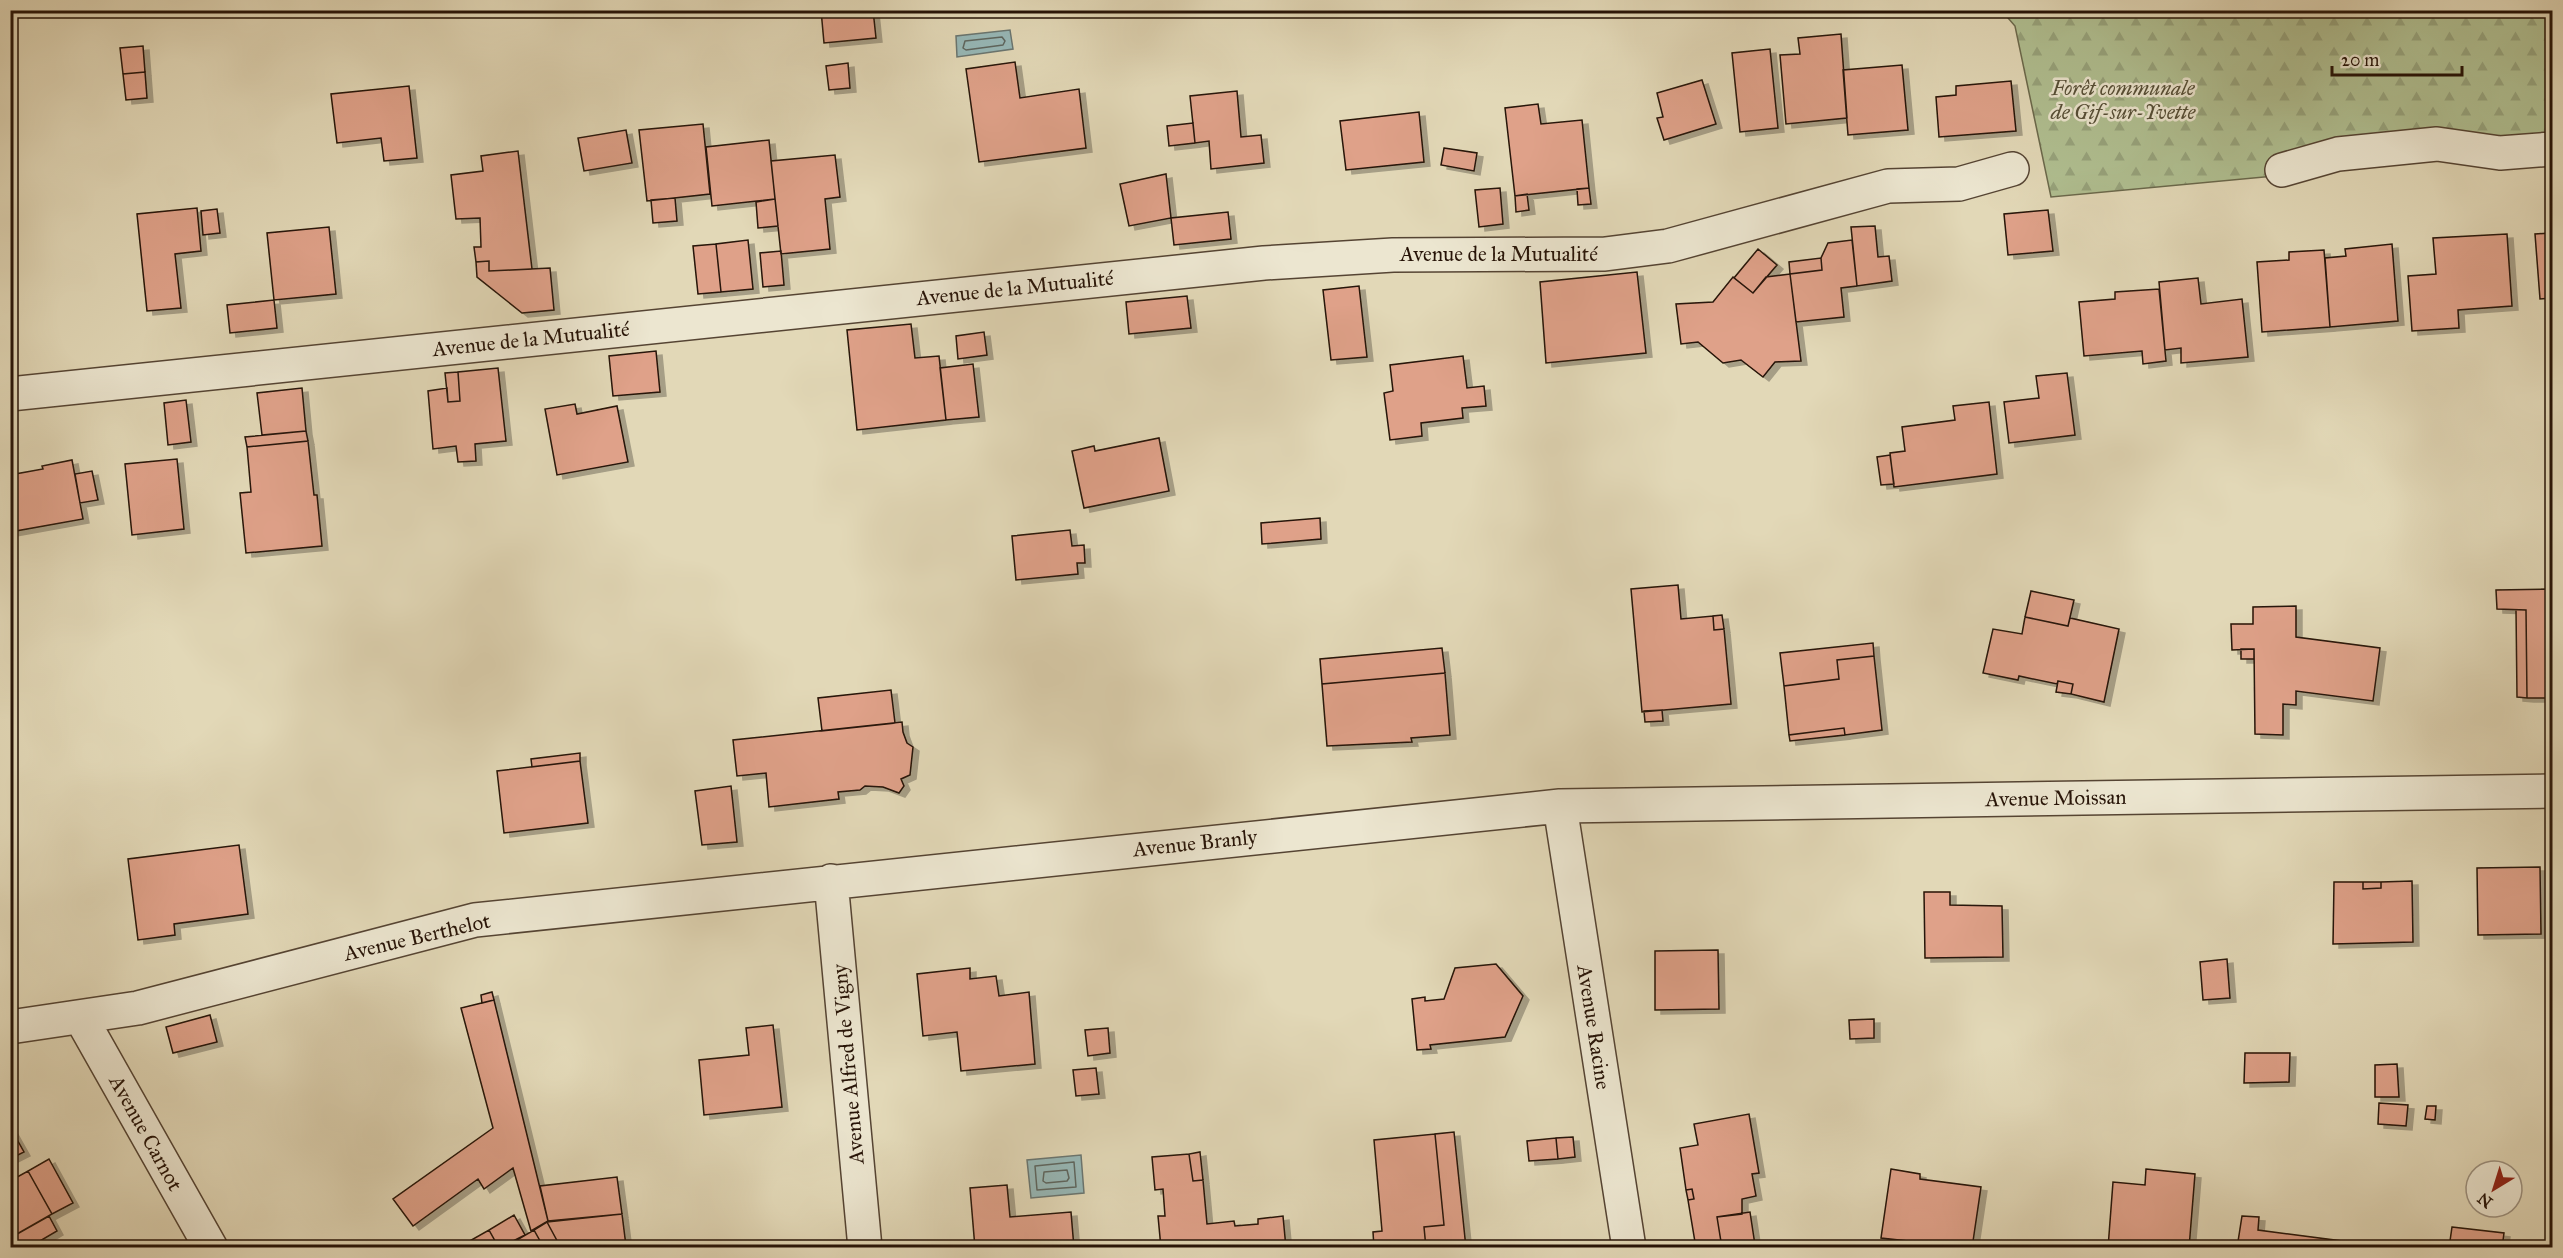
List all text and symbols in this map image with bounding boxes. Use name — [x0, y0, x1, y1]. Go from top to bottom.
scale bar — [2332, 39, 2462, 77]
text: 20 m — [2341, 49, 2379, 71]
park label: Forêt communale de Gif-sur-Yvette — [2050, 75, 2196, 125]
street label: Avenue de la Mutualité — [1399, 241, 1598, 267]
street label: Avenue de la Mutualité — [914, 265, 1115, 311]
street label: Avenue de la Mutualité — [430, 316, 631, 362]
street label: Avenue Moissan — [1984, 784, 2127, 812]
street label: Avenue Branly — [1131, 823, 1259, 863]
street label: Avenue Berthelot — [340, 907, 493, 967]
street label: Avenue Alfred de Vigny — [826, 962, 870, 1166]
street label: Avenue Racine — [1571, 962, 1617, 1091]
street label: Avenue Carnot — [103, 1070, 189, 1196]
north arrow — [2464, 1159, 2524, 1219]
text: N — [2474, 1189, 2496, 1212]

